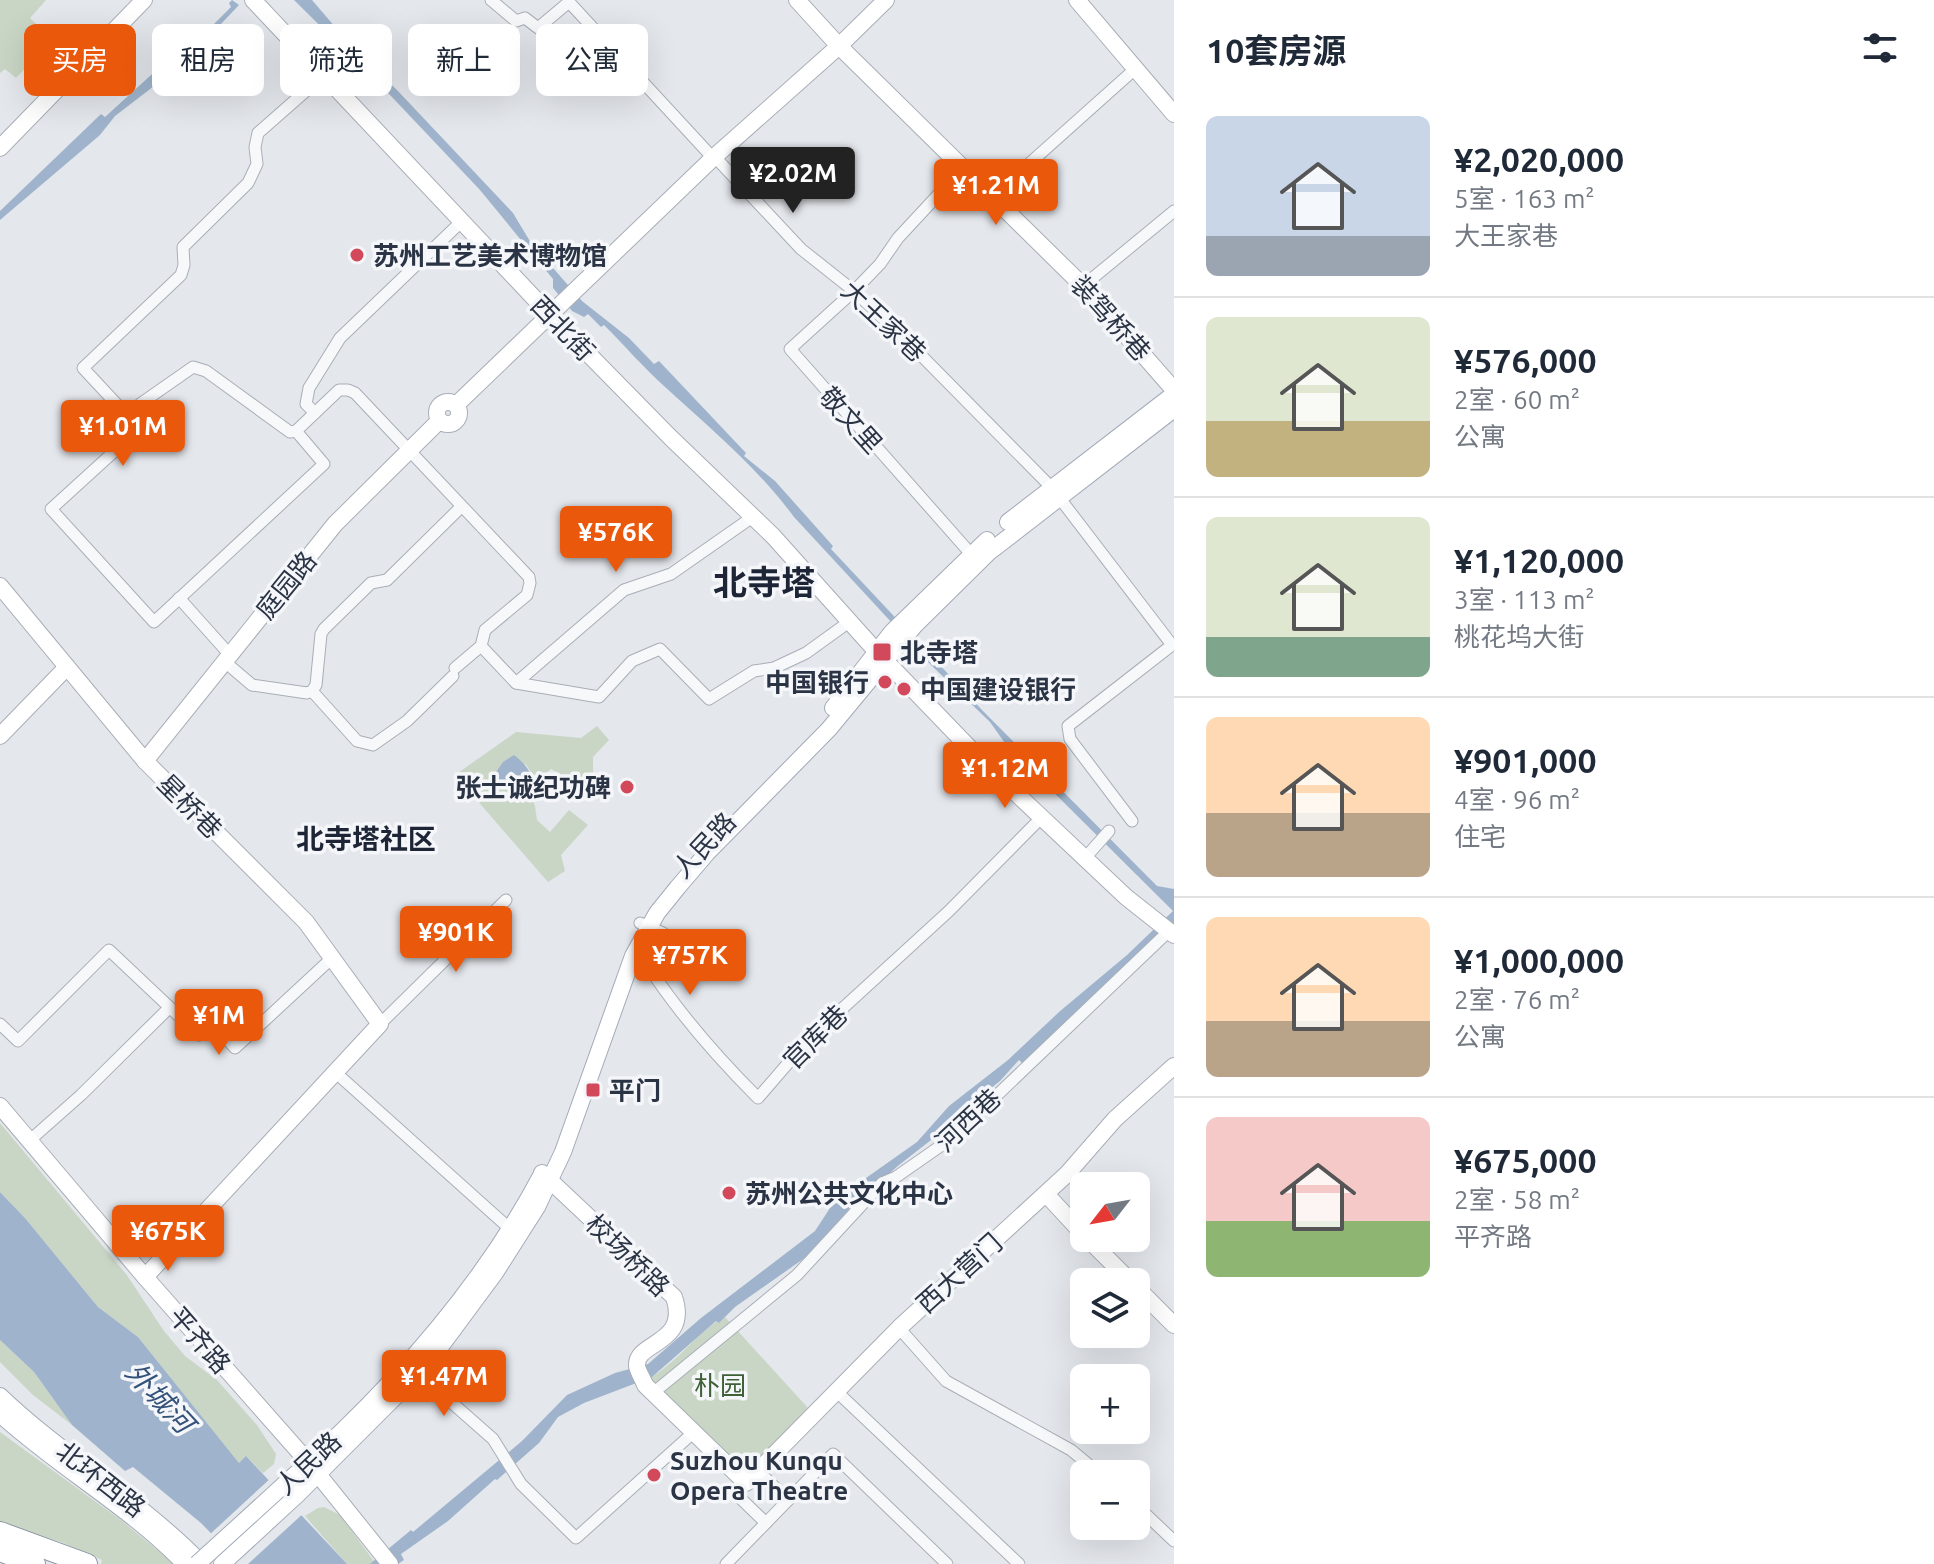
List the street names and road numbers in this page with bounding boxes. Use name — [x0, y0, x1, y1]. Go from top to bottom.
street label: 装驾桥巷 — [1065, 270, 1157, 366]
street label: 大王家巷 — [836, 275, 932, 367]
street label: 西北街 — [525, 290, 601, 366]
street label: 敬文里 — [814, 381, 888, 459]
street label: 庭园路 — [250, 546, 322, 624]
street label: 星桥巷 — [152, 768, 228, 844]
street label: 人民路 — [667, 807, 741, 883]
street label: 官库巷 — [777, 999, 853, 1075]
street label: 河西巷 — [930, 1083, 1006, 1157]
street label: 校场桥路 — [581, 1208, 675, 1302]
street label: 西大营门 — [911, 1227, 1007, 1319]
street label: 平齐路 — [163, 1301, 237, 1379]
street label: 人民路 — [270, 1426, 346, 1500]
street label: 北环西路 — [51, 1436, 151, 1522]

